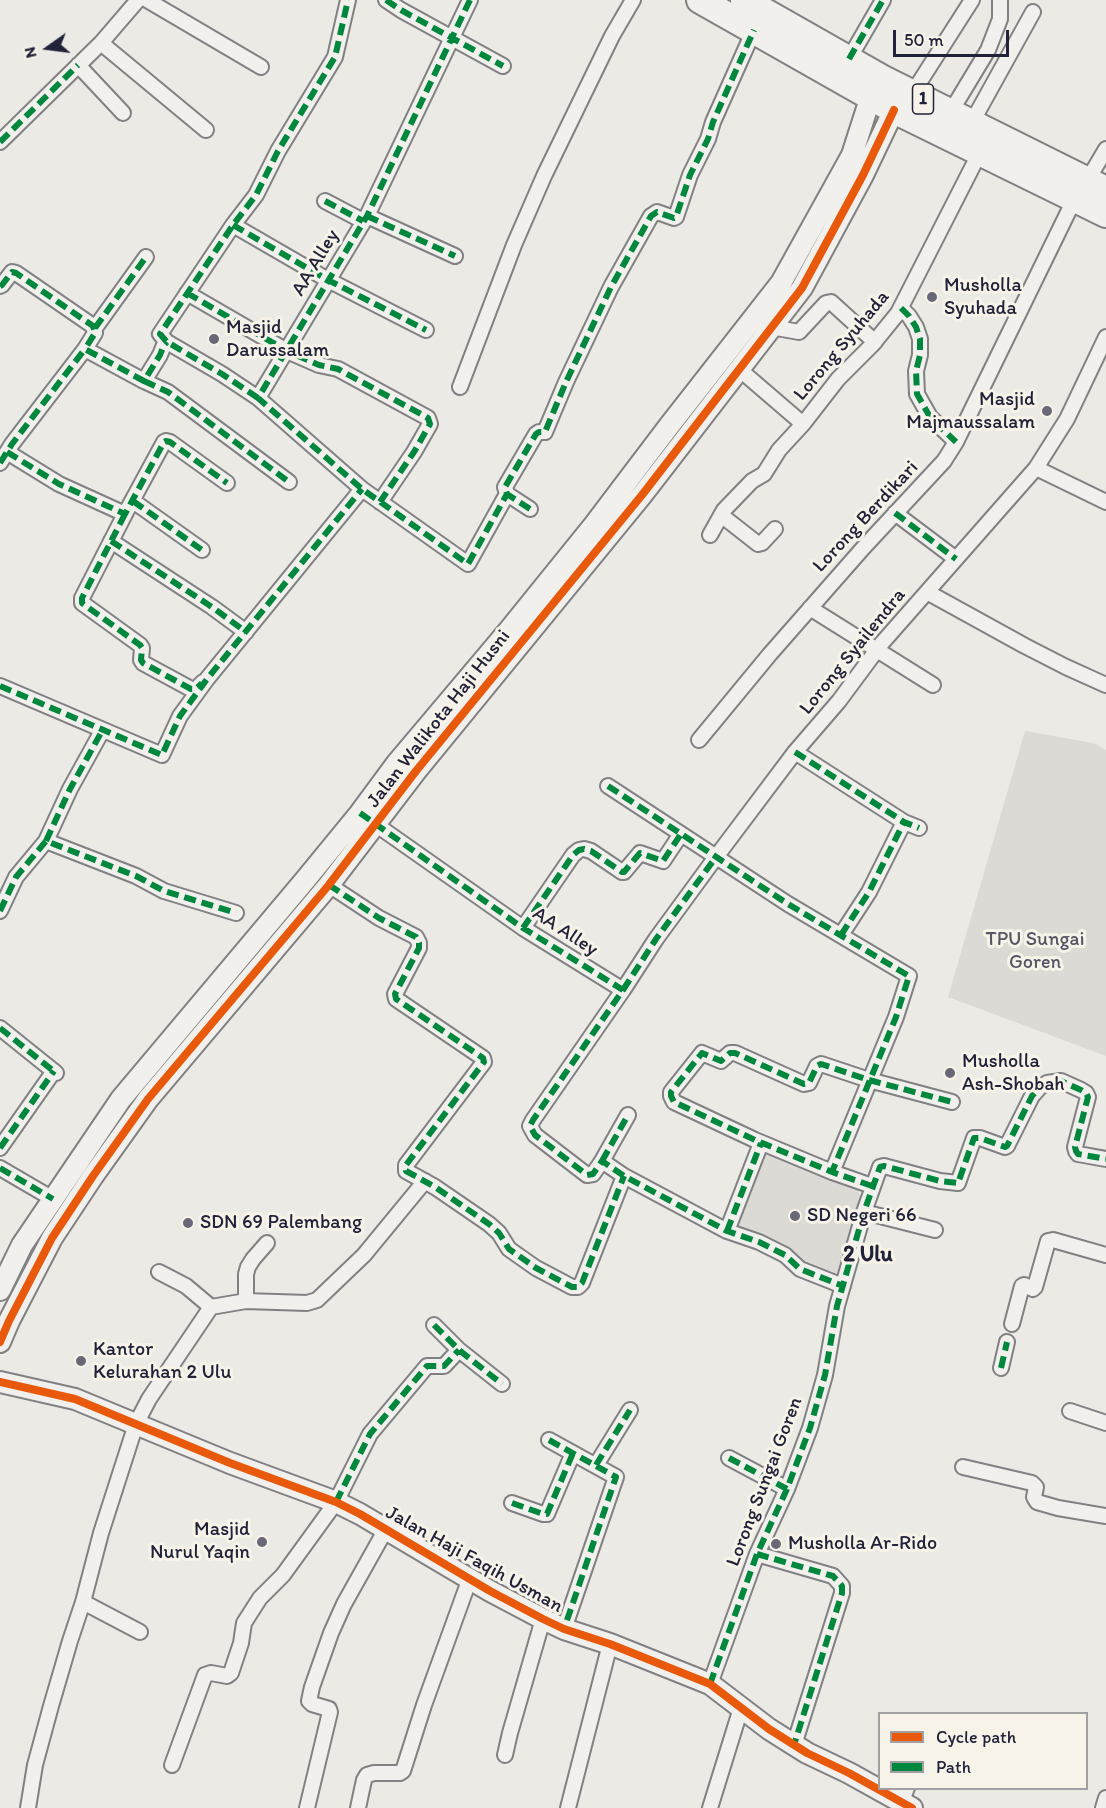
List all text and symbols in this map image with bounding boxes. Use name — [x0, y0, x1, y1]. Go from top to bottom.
north arrow — [18, 18, 78, 78]
scale bar — [896, 18, 1012, 56]
text: 50 m — [904, 29, 944, 51]
text: N — [20, 45, 41, 60]
road number: 1 — [912, 84, 934, 114]
street label: AA Alley — [287, 225, 345, 301]
place label: Musholla Syuhada — [944, 274, 1022, 321]
street label: Lorong Syuhada — [789, 286, 895, 406]
marker: Musholla Syuhada — [925, 290, 939, 304]
place label: Masjid Darussalam — [226, 316, 329, 363]
marker: Masjid Darussalam — [207, 332, 221, 346]
place label: Masjid Majmaussalam — [906, 388, 1035, 435]
marker: Masjid Majmaussalam — [1040, 404, 1054, 418]
street label: Lorong Berdikari — [808, 456, 924, 578]
street label: Lorong Syailendra — [795, 584, 911, 720]
street label: Jalan Walikota Haji Husni — [362, 625, 516, 813]
street label: AA Alley — [528, 902, 602, 962]
park label: TPU Sungai Goren — [985, 928, 1085, 975]
place label: Musholla Ash-Shobah — [962, 1050, 1065, 1097]
marker: Musholla Ash-Shobah — [943, 1066, 957, 1080]
place label: SD Negeri 66 — [807, 1204, 916, 1228]
marker: SD Negeri 66 — [788, 1209, 802, 1223]
place label: SDN 69 Palembang — [200, 1211, 362, 1235]
marker: SDN 69 Palembang — [181, 1216, 195, 1230]
district label: 2 Ulu — [843, 1242, 893, 1268]
place label: Kantor Kelurahan 2 Ulu — [93, 1338, 232, 1385]
marker: Kantor Kelurahan 2 Ulu — [74, 1354, 88, 1368]
street label: Lorong Sungai Goren — [722, 1394, 808, 1570]
street label: Jalan Haji Faqih Usman — [381, 1501, 567, 1619]
place label: Masjid Nurul Yaqin — [150, 1518, 250, 1565]
place label: Musholla Ar-Rido — [788, 1532, 937, 1556]
marker: Masjid Nurul Yaqin — [255, 1535, 269, 1549]
marker: Musholla Ar-Rido — [769, 1537, 783, 1551]
legend — [878, 1712, 1088, 1790]
text: Cycle path — [936, 1726, 1016, 1748]
text: Path — [936, 1756, 971, 1778]

